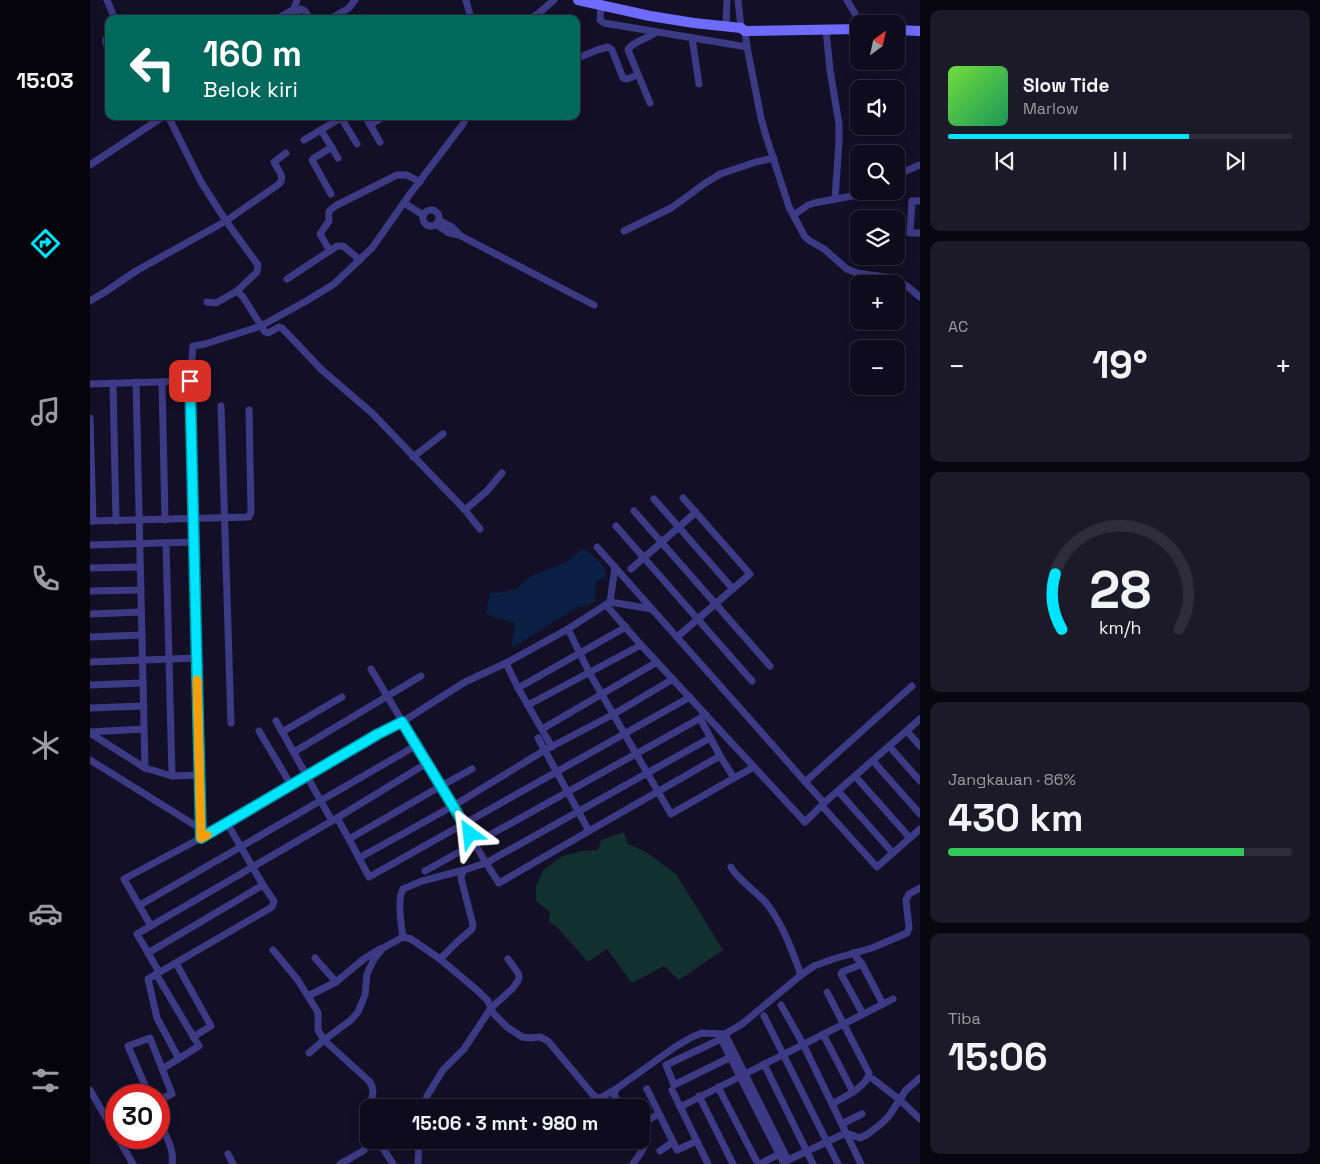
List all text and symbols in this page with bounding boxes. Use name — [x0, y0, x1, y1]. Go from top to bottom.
north arrow — [850, 15, 905, 70]
map controls — [850, 15, 905, 395]
text: 160 m — [203, 32, 302, 76]
icon: left — [120, 35, 185, 100]
text: 15:03 — [16, 66, 74, 94]
text: Slow Tide — [1023, 73, 1109, 98]
text: Belok kiri — [203, 75, 298, 103]
button: sound — [850, 80, 905, 135]
text: Marlow — [1023, 98, 1079, 119]
button: search — [850, 145, 905, 200]
icon: previous — [991, 147, 1019, 175]
icon: pause — [1106, 147, 1134, 175]
icon: next — [1221, 147, 1249, 175]
button: layers — [850, 210, 905, 265]
icon: directions — [28, 226, 63, 261]
button: + — [850, 275, 905, 330]
text: AC — [948, 316, 968, 337]
button: − — [850, 340, 905, 395]
text: 19° — [1092, 341, 1148, 389]
text: − — [948, 348, 965, 384]
text: + — [1275, 348, 1292, 384]
pin — [169, 360, 211, 402]
icon: arrive — [176, 367, 204, 395]
icon: music — [28, 394, 63, 429]
text: 28 — [1089, 557, 1151, 623]
icon: phone — [28, 561, 63, 596]
text: km/h — [1099, 616, 1141, 639]
icon: climate — [28, 728, 63, 763]
text: Jangkauan · 86% — [948, 769, 1076, 790]
text: 430 km — [948, 794, 1083, 842]
position arrow — [443, 807, 495, 859]
icon: car — [28, 896, 63, 931]
text: Tiba — [948, 1008, 981, 1029]
text: 15:06 — [948, 1033, 1047, 1081]
icon: filters — [28, 1063, 63, 1098]
speed limit sign: 30 — [105, 1084, 170, 1149]
text: 15:06 · 3 mnt · 980 m — [412, 1111, 598, 1136]

